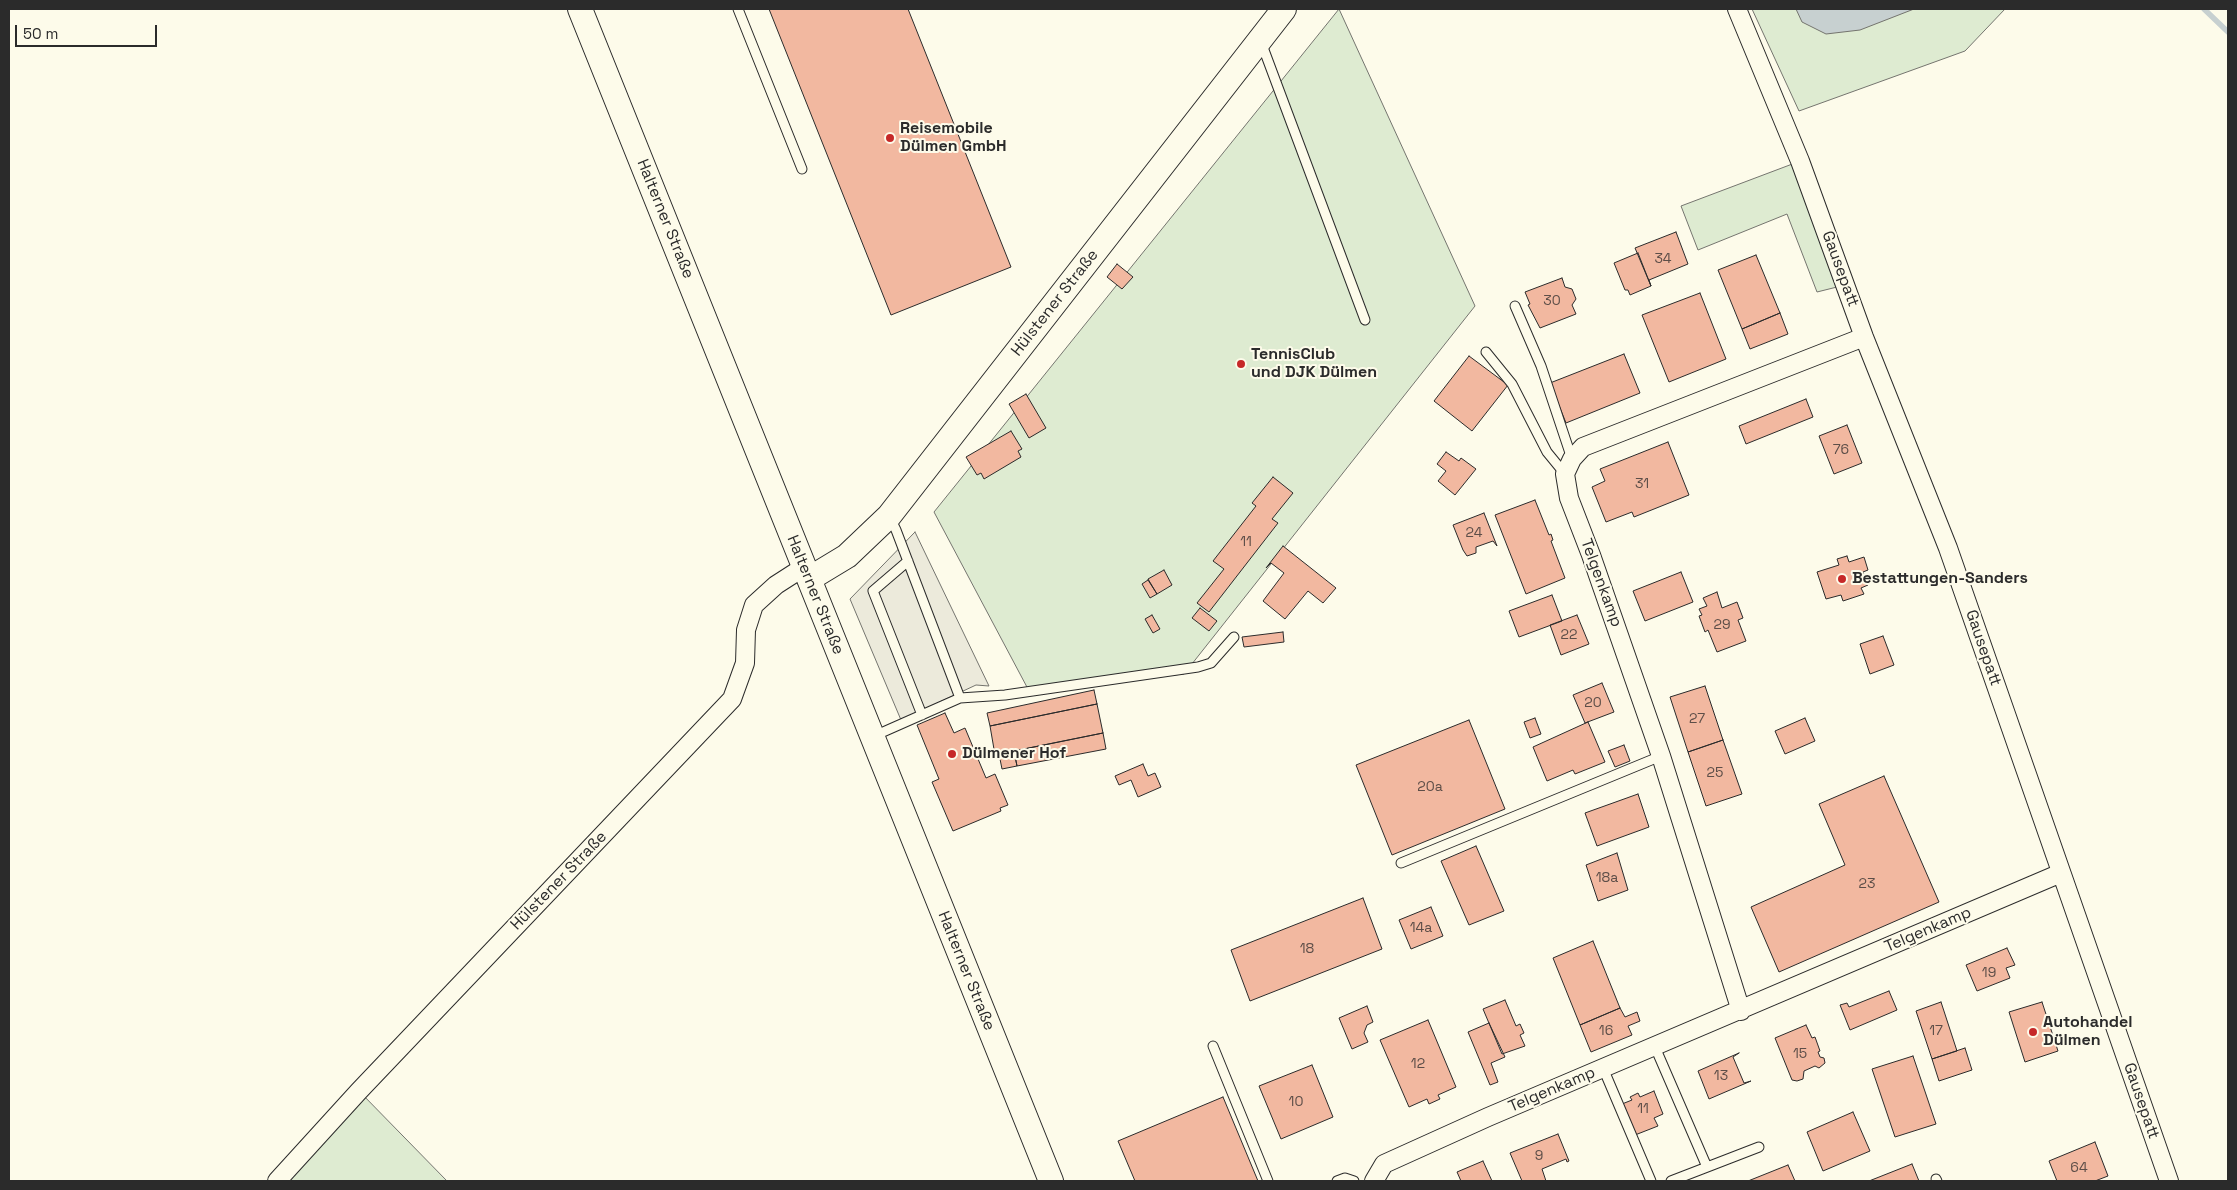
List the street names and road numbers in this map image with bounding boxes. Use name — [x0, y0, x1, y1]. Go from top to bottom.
street label: Halterner Straße — [632, 156, 698, 282]
street label: Gausepatt — [1817, 228, 1863, 310]
street label: Hülstener Straße — [1007, 246, 1103, 360]
street label: Halterner Straße — [782, 532, 848, 658]
street label: Telgenkamp — [1576, 536, 1626, 630]
street label: Gausepatt — [1961, 607, 2005, 689]
street label: Hülstener Straße — [507, 828, 611, 934]
street label: Telgenkamp — [1882, 903, 1974, 957]
street label: Halterner Straße — [933, 908, 999, 1034]
street label: Gausepatt — [2119, 1060, 2163, 1142]
street label: Telgenkamp — [1506, 1063, 1598, 1117]

